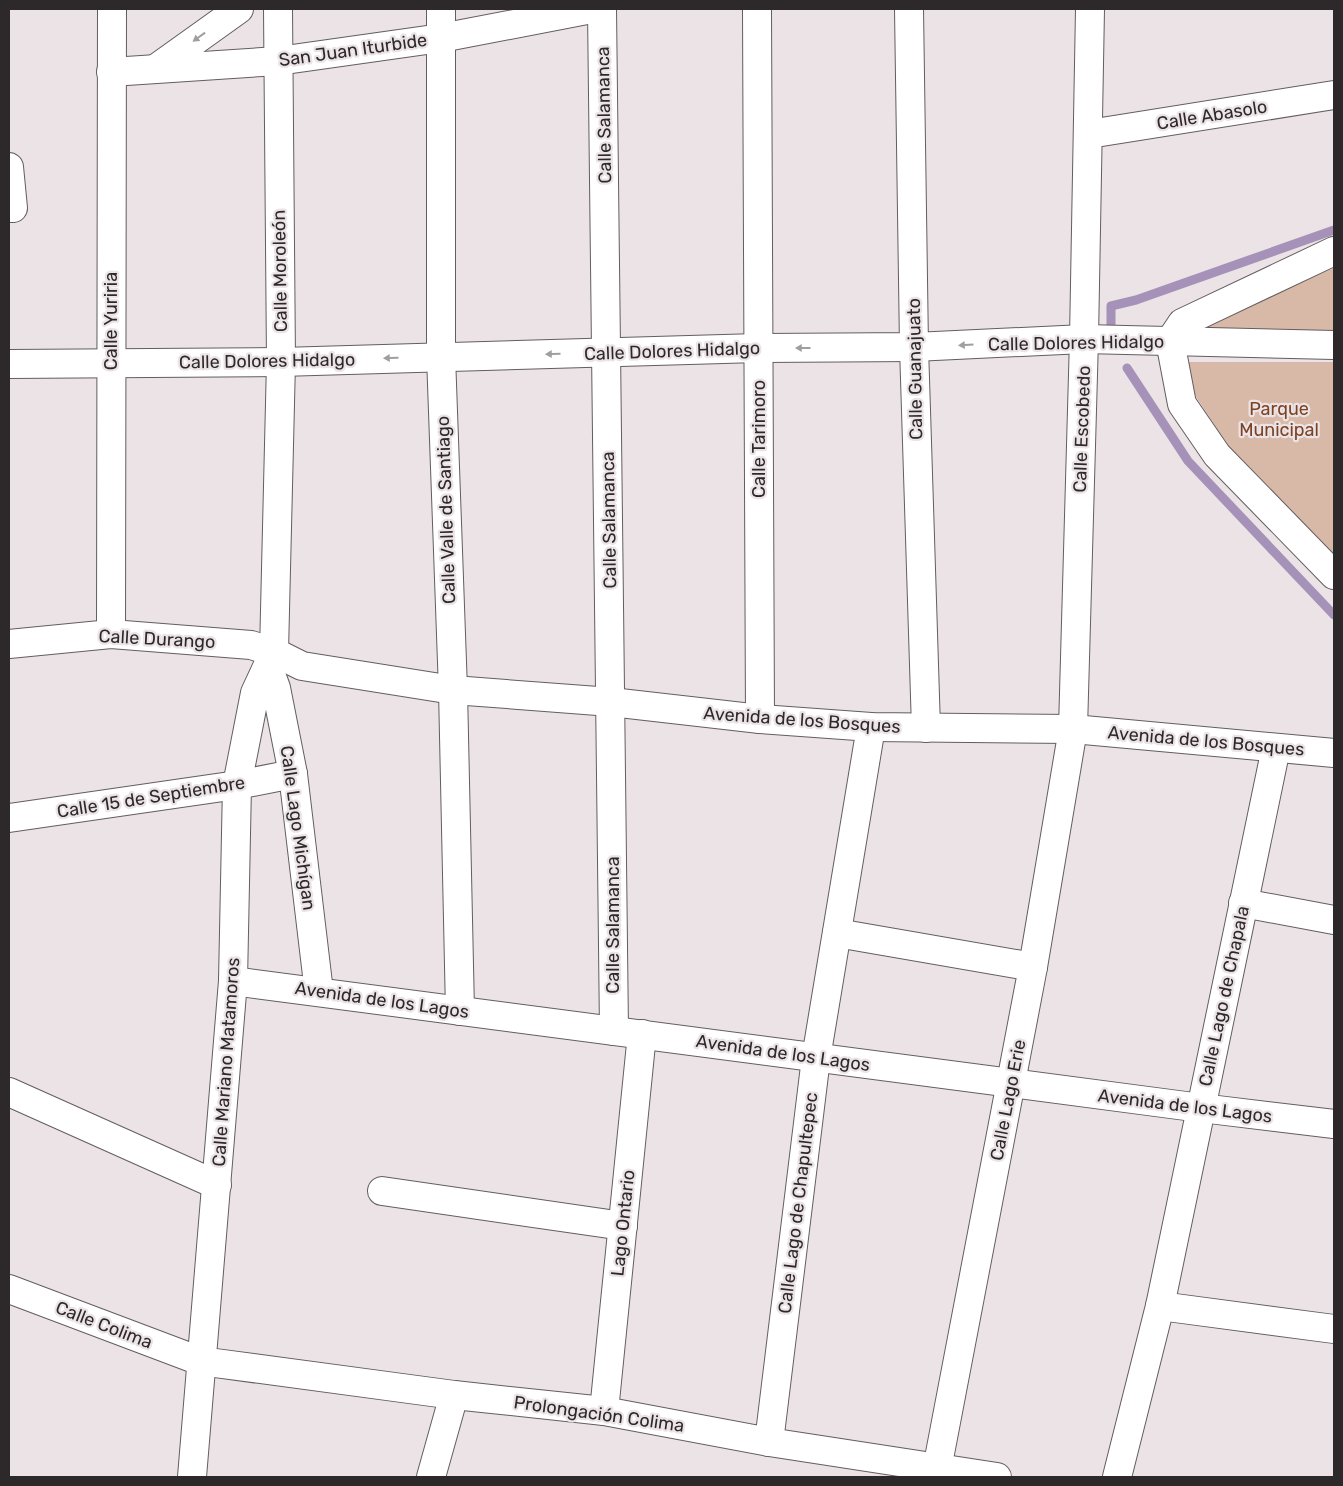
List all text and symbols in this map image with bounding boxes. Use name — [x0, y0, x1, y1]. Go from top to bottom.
street label: San Juan Iturbide — [278, 29, 428, 71]
one-way arrow — [192, 32, 206, 42]
street label: Calle Salamanca — [592, 46, 616, 184]
street label: Calle Abasolo — [1155, 95, 1269, 135]
street label: Calle Moroleón — [268, 210, 292, 332]
street label: Calle Yuriria — [100, 272, 122, 370]
street label: Calle Guanajuato — [903, 298, 927, 440]
street label: Calle Dolores Hidalgo — [988, 330, 1164, 356]
street label: Calle Dolores Hidalgo — [584, 337, 760, 365]
one-way arrow — [957, 341, 973, 349]
one-way arrow — [795, 344, 811, 352]
street label: Calle Dolores Hidalgo — [179, 348, 355, 374]
one-way arrow — [545, 350, 561, 358]
one-way arrow — [383, 354, 399, 362]
street label: Calle Escobedo — [1069, 365, 1095, 493]
street label: Calle Tarimoro — [748, 380, 770, 498]
park label: Parque Municipal — [1239, 398, 1319, 441]
street label: Calle Valle de Santiago — [432, 416, 460, 604]
street label: Calle Salamanca — [597, 451, 621, 589]
street label: Calle Durango — [98, 625, 216, 653]
street label: Avenida de los Bosques — [703, 702, 901, 738]
street label: Avenida de los Bosques — [1107, 721, 1305, 761]
street label: Calle Lago Michígan — [276, 744, 320, 912]
street label: Calle 15 de Septiembre — [55, 771, 247, 823]
street label: Calle Salamanca — [602, 856, 624, 994]
street label: Calle Lago de Chapala — [1194, 904, 1254, 1088]
street label: Calle Mariano Matamoros — [208, 957, 244, 1167]
street label: Avenida de los Lagos — [294, 977, 470, 1023]
street label: Avenida de los Lagos — [695, 1030, 871, 1076]
street label: Calle Lago Erie — [985, 1038, 1031, 1162]
street label: Avenida de los Lagos — [1097, 1084, 1273, 1128]
street label: Calle Lago de Chapultepec — [774, 1091, 822, 1315]
street label: Lago Ontario — [606, 1169, 640, 1277]
street label: Calle Colima — [52, 1296, 156, 1354]
street label: Prolongación Colima — [512, 1391, 686, 1437]

